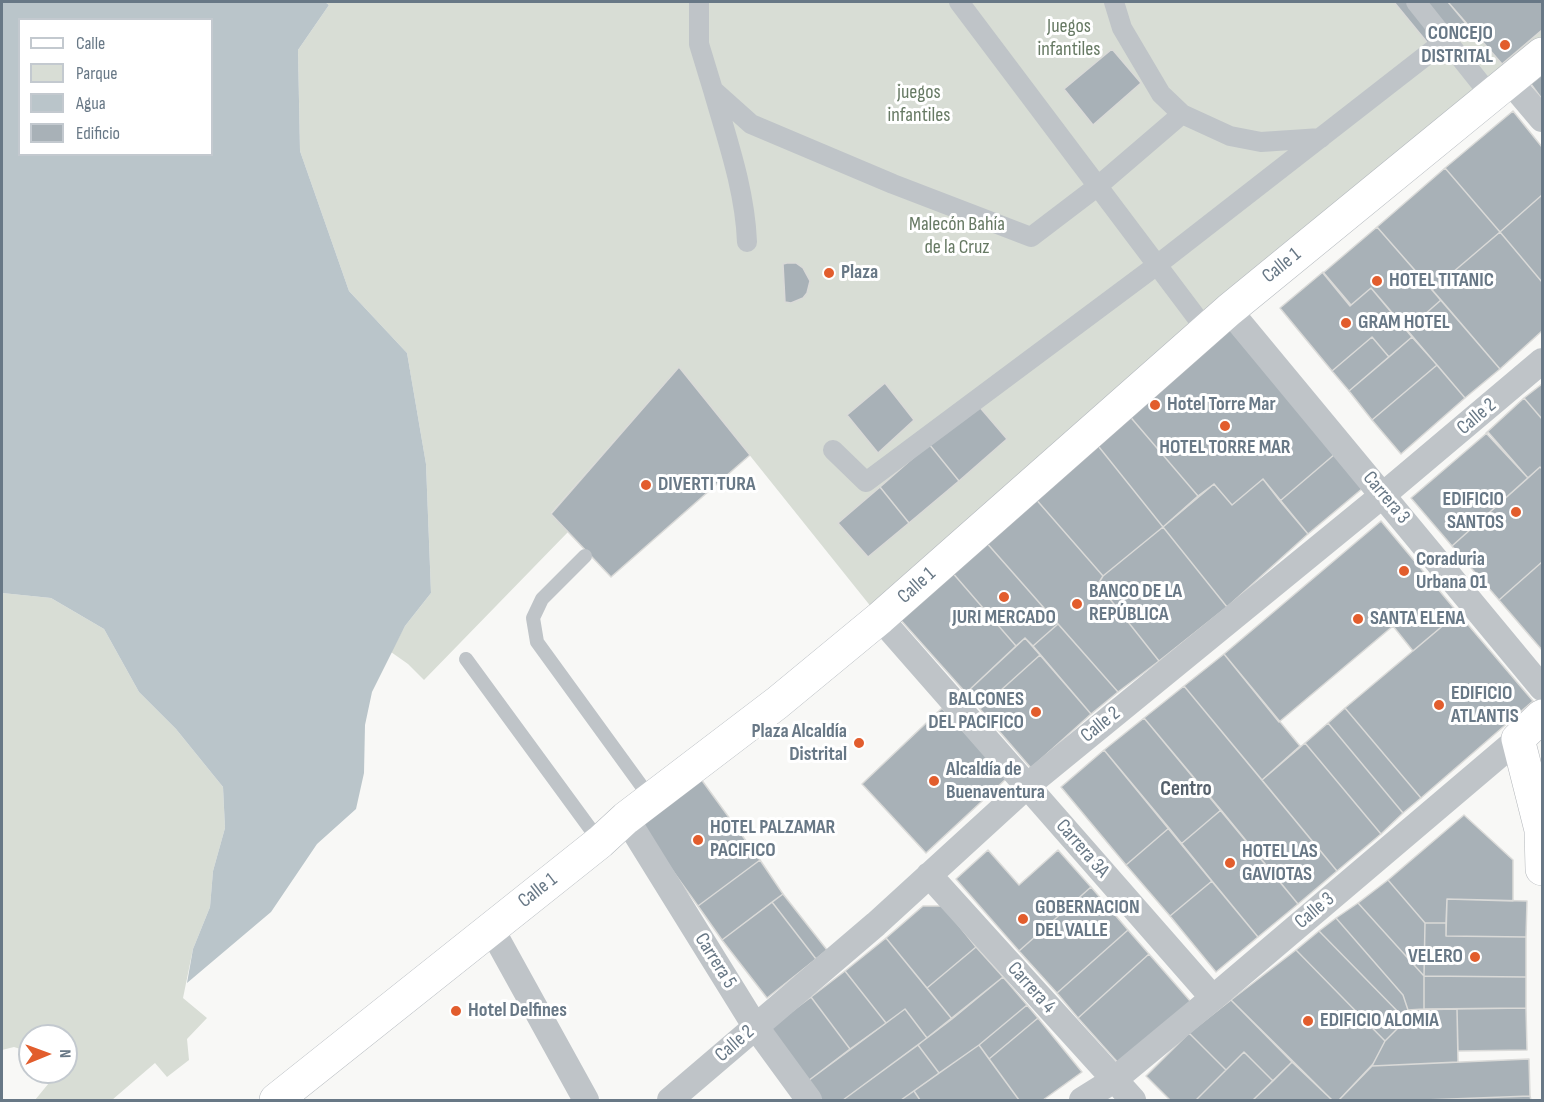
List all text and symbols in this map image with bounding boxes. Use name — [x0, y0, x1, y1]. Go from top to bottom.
park label: Juegos infantiles — [1038, 15, 1100, 62]
legend — [18, 18, 213, 156]
place label: CONCEJO DISTRITAL — [1421, 22, 1493, 69]
text: Calle — [76, 33, 105, 54]
marker: CONCEJO DISTRITAL — [1498, 38, 1512, 52]
text: Parque — [76, 63, 117, 84]
park label: juegos infantiles — [888, 81, 950, 128]
text: Agua — [76, 93, 106, 114]
text: Edificio — [76, 123, 120, 144]
park label: Malecón Bahía de la Cruz — [909, 213, 1005, 260]
street label: Calle 1 — [1258, 243, 1306, 289]
place label: Plaza — [841, 261, 878, 285]
marker: Plaza — [822, 266, 836, 280]
place label: HOTEL TITANIC — [1389, 269, 1494, 293]
marker: HOTEL TITANIC — [1370, 274, 1384, 288]
place label: GRAM HOTEL — [1358, 311, 1450, 335]
marker: GRAM HOTEL — [1339, 316, 1353, 330]
place label: Hotel Torre Mar — [1167, 393, 1276, 417]
street label: Calle 2 — [1452, 394, 1502, 440]
marker: Hotel Torre Mar — [1148, 398, 1162, 412]
marker: HOTEL TORRE MAR — [1218, 419, 1232, 433]
place label: HOTEL TORRE MAR — [1159, 436, 1291, 460]
street label: Carrera 3 — [1357, 467, 1415, 529]
place label: DIVERTI TURA — [658, 473, 756, 497]
marker: DIVERTI TURA — [639, 478, 653, 492]
place label: EDIFICIO SANTOS — [1443, 488, 1504, 535]
marker: EDIFICIO SANTOS — [1509, 505, 1523, 519]
place label: Coraduria Urbana 01 — [1416, 548, 1487, 595]
street label: Calle 1 — [893, 563, 941, 609]
marker: Coraduria Urbana 01 — [1397, 564, 1411, 578]
place label: BANCO DE LA REPÚBLICA — [1089, 580, 1182, 627]
marker: JURI MERCADO — [997, 590, 1011, 604]
marker: BANCO DE LA REPÚBLICA — [1070, 597, 1084, 611]
place label: JURI MERCADO — [952, 606, 1056, 630]
place label: SANTA ELENA — [1370, 607, 1465, 631]
marker: SANTA ELENA — [1351, 612, 1365, 626]
place label: EDIFICIO ATLANTIS — [1451, 682, 1519, 729]
place label: BALCONES DEL PACIFICO — [928, 688, 1024, 735]
marker: EDIFICIO ATLANTIS — [1432, 698, 1446, 712]
street label: Calle 2 — [1076, 702, 1126, 748]
marker: BALCONES DEL PACIFICO — [1029, 705, 1043, 719]
place label: Plaza Alcaldía Distrital — [752, 720, 847, 767]
marker: Plaza Alcaldía Distrital — [852, 736, 866, 750]
place label: Alcaldía de Buenaventura — [946, 758, 1045, 805]
marker: Alcaldía de Buenaventura — [927, 774, 941, 788]
district label: Centro — [1160, 777, 1212, 803]
street label: Carrera 3A — [1050, 815, 1114, 883]
place label: HOTEL PALZAMAR PACIFICO — [710, 816, 835, 863]
marker: HOTEL PALZAMAR PACIFICO — [691, 833, 705, 847]
place label: HOTEL LAS GAVIOTAS — [1242, 840, 1318, 887]
marker: HOTEL LAS GAVIOTAS — [1223, 856, 1237, 870]
street label: Calle 1 — [514, 868, 562, 914]
street label: Calle 3 — [1290, 888, 1340, 934]
place label: GOBERNACION DEL VALLE — [1035, 896, 1140, 943]
marker: GOBERNACION DEL VALLE — [1016, 912, 1030, 926]
street label: Carrera 5 — [689, 929, 741, 993]
place label: VELERO — [1408, 945, 1463, 969]
marker: VELERO — [1468, 950, 1482, 964]
street label: Carrera 4 — [1002, 957, 1060, 1019]
place label: Hotel Delfines — [468, 999, 567, 1023]
marker: Hotel Delfines — [449, 1004, 463, 1018]
place label: EDIFICIO ALOMIA — [1320, 1009, 1439, 1033]
marker: EDIFICIO ALOMIA — [1301, 1014, 1315, 1028]
street label: Calle 2 — [711, 1021, 759, 1067]
north arrow — [18, 1024, 78, 1084]
text: N — [55, 1049, 74, 1058]

